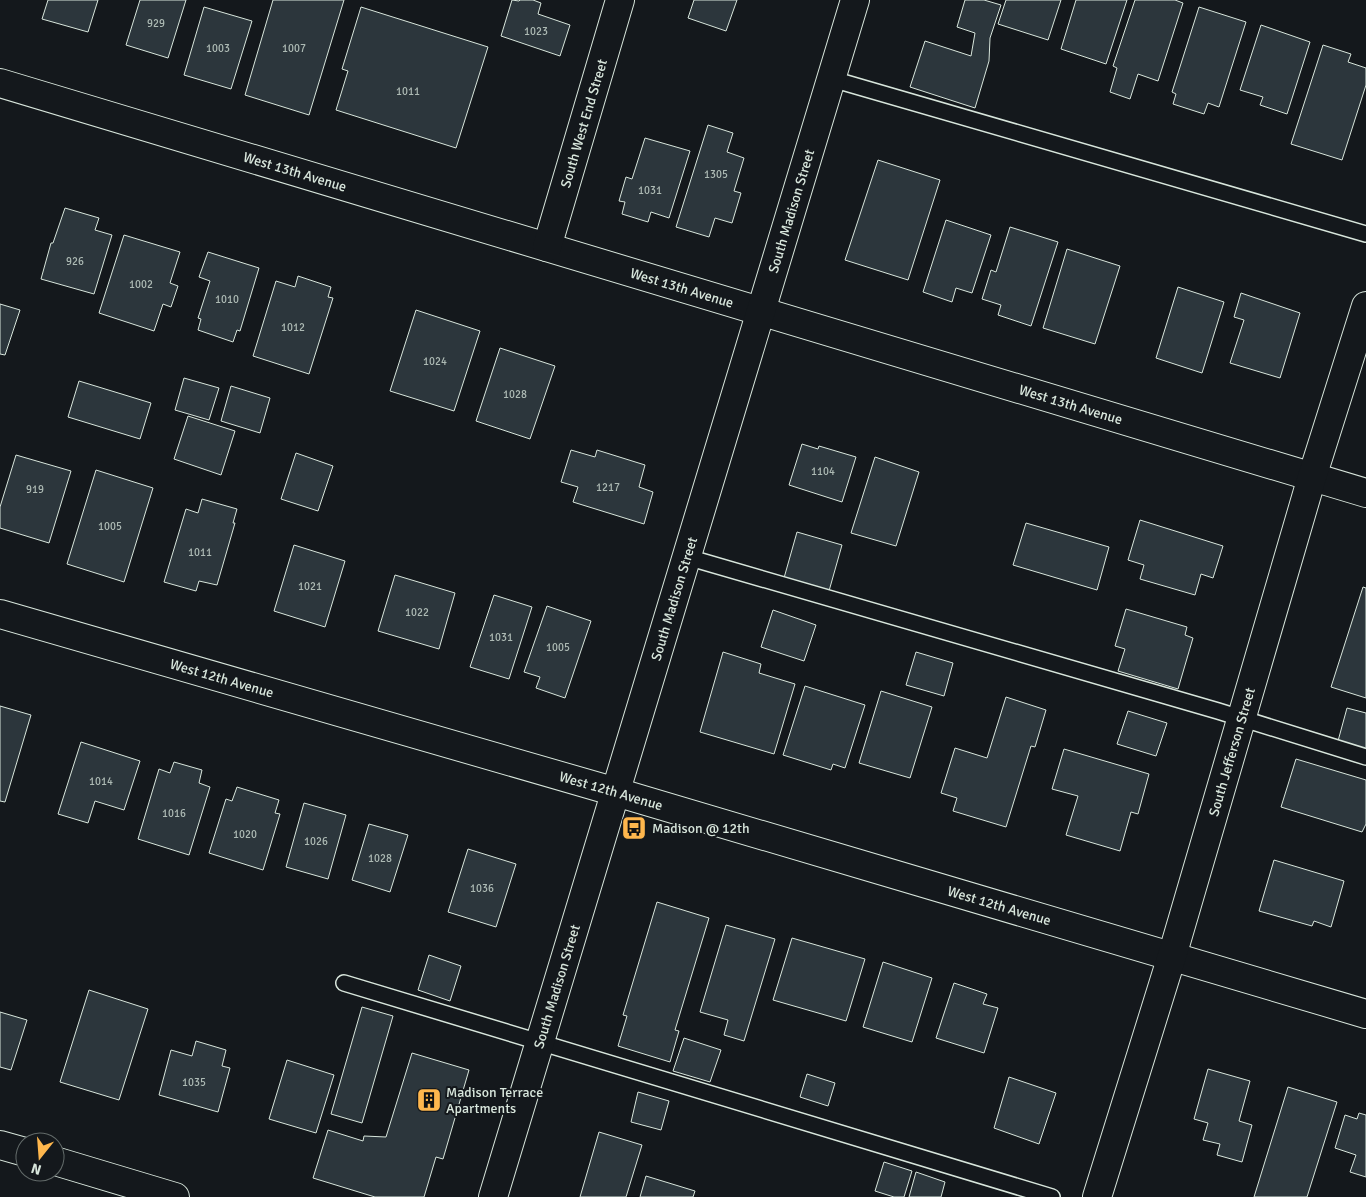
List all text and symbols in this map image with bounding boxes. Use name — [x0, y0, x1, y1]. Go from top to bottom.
house number: 929 — [147, 17, 165, 30]
house number: 1023 — [524, 25, 548, 38]
house number: 1003 — [206, 42, 230, 55]
house number: 1007 — [282, 42, 306, 55]
street label: South West End Street — [557, 57, 611, 190]
house number: 1011 — [396, 85, 420, 98]
street label: South Madison Street — [765, 147, 818, 275]
street label: West 13th Avenue — [241, 148, 349, 196]
house number: 1305 — [704, 168, 728, 181]
house number: 1031 — [638, 184, 662, 197]
house number: 926 — [66, 255, 84, 268]
street label: West 13th Avenue — [628, 265, 736, 312]
house number: 1002 — [129, 278, 153, 291]
house number: 1010 — [215, 293, 239, 306]
house number: 1012 — [281, 321, 305, 334]
house number: 1024 — [423, 355, 447, 368]
street label: West 13th Avenue — [1017, 381, 1124, 428]
house number: 1028 — [503, 388, 527, 401]
house number: 1104 — [811, 465, 835, 478]
house number: 1217 — [596, 481, 620, 494]
house number: 919 — [26, 483, 44, 496]
house number: 1005 — [98, 520, 122, 533]
street label: South Madison Street — [648, 535, 701, 663]
house number: 1011 — [188, 546, 212, 559]
house number: 1021 — [298, 580, 322, 593]
house number: 1022 — [405, 606, 429, 619]
house number: 1031 — [489, 631, 513, 644]
house number: 1005 — [546, 641, 570, 654]
street label: West 12th Avenue — [168, 656, 276, 702]
street label: South Jefferson Street — [1205, 686, 1259, 818]
street label: West 12th Avenue — [557, 768, 665, 814]
house number: 1014 — [89, 775, 113, 788]
house number: 1016 — [162, 807, 186, 820]
bus stop icon: Madison @ 12th — [621, 815, 647, 841]
place label: Madison @ 12th — [652, 820, 750, 837]
house number: 1020 — [233, 828, 257, 841]
house number: 1026 — [304, 835, 328, 848]
house number: 1028 — [368, 852, 392, 865]
house number: 1036 — [470, 882, 494, 895]
street label: West 12th Avenue — [945, 883, 1053, 929]
street label: South Madison Street — [530, 922, 584, 1051]
house number: 1035 — [182, 1076, 206, 1089]
place label: Madison Terrace Apartments — [446, 1084, 543, 1117]
building icon: Madison Terrace Apartments — [416, 1087, 442, 1113]
north arrow — [15, 1132, 65, 1182]
text: N — [29, 1159, 43, 1179]

